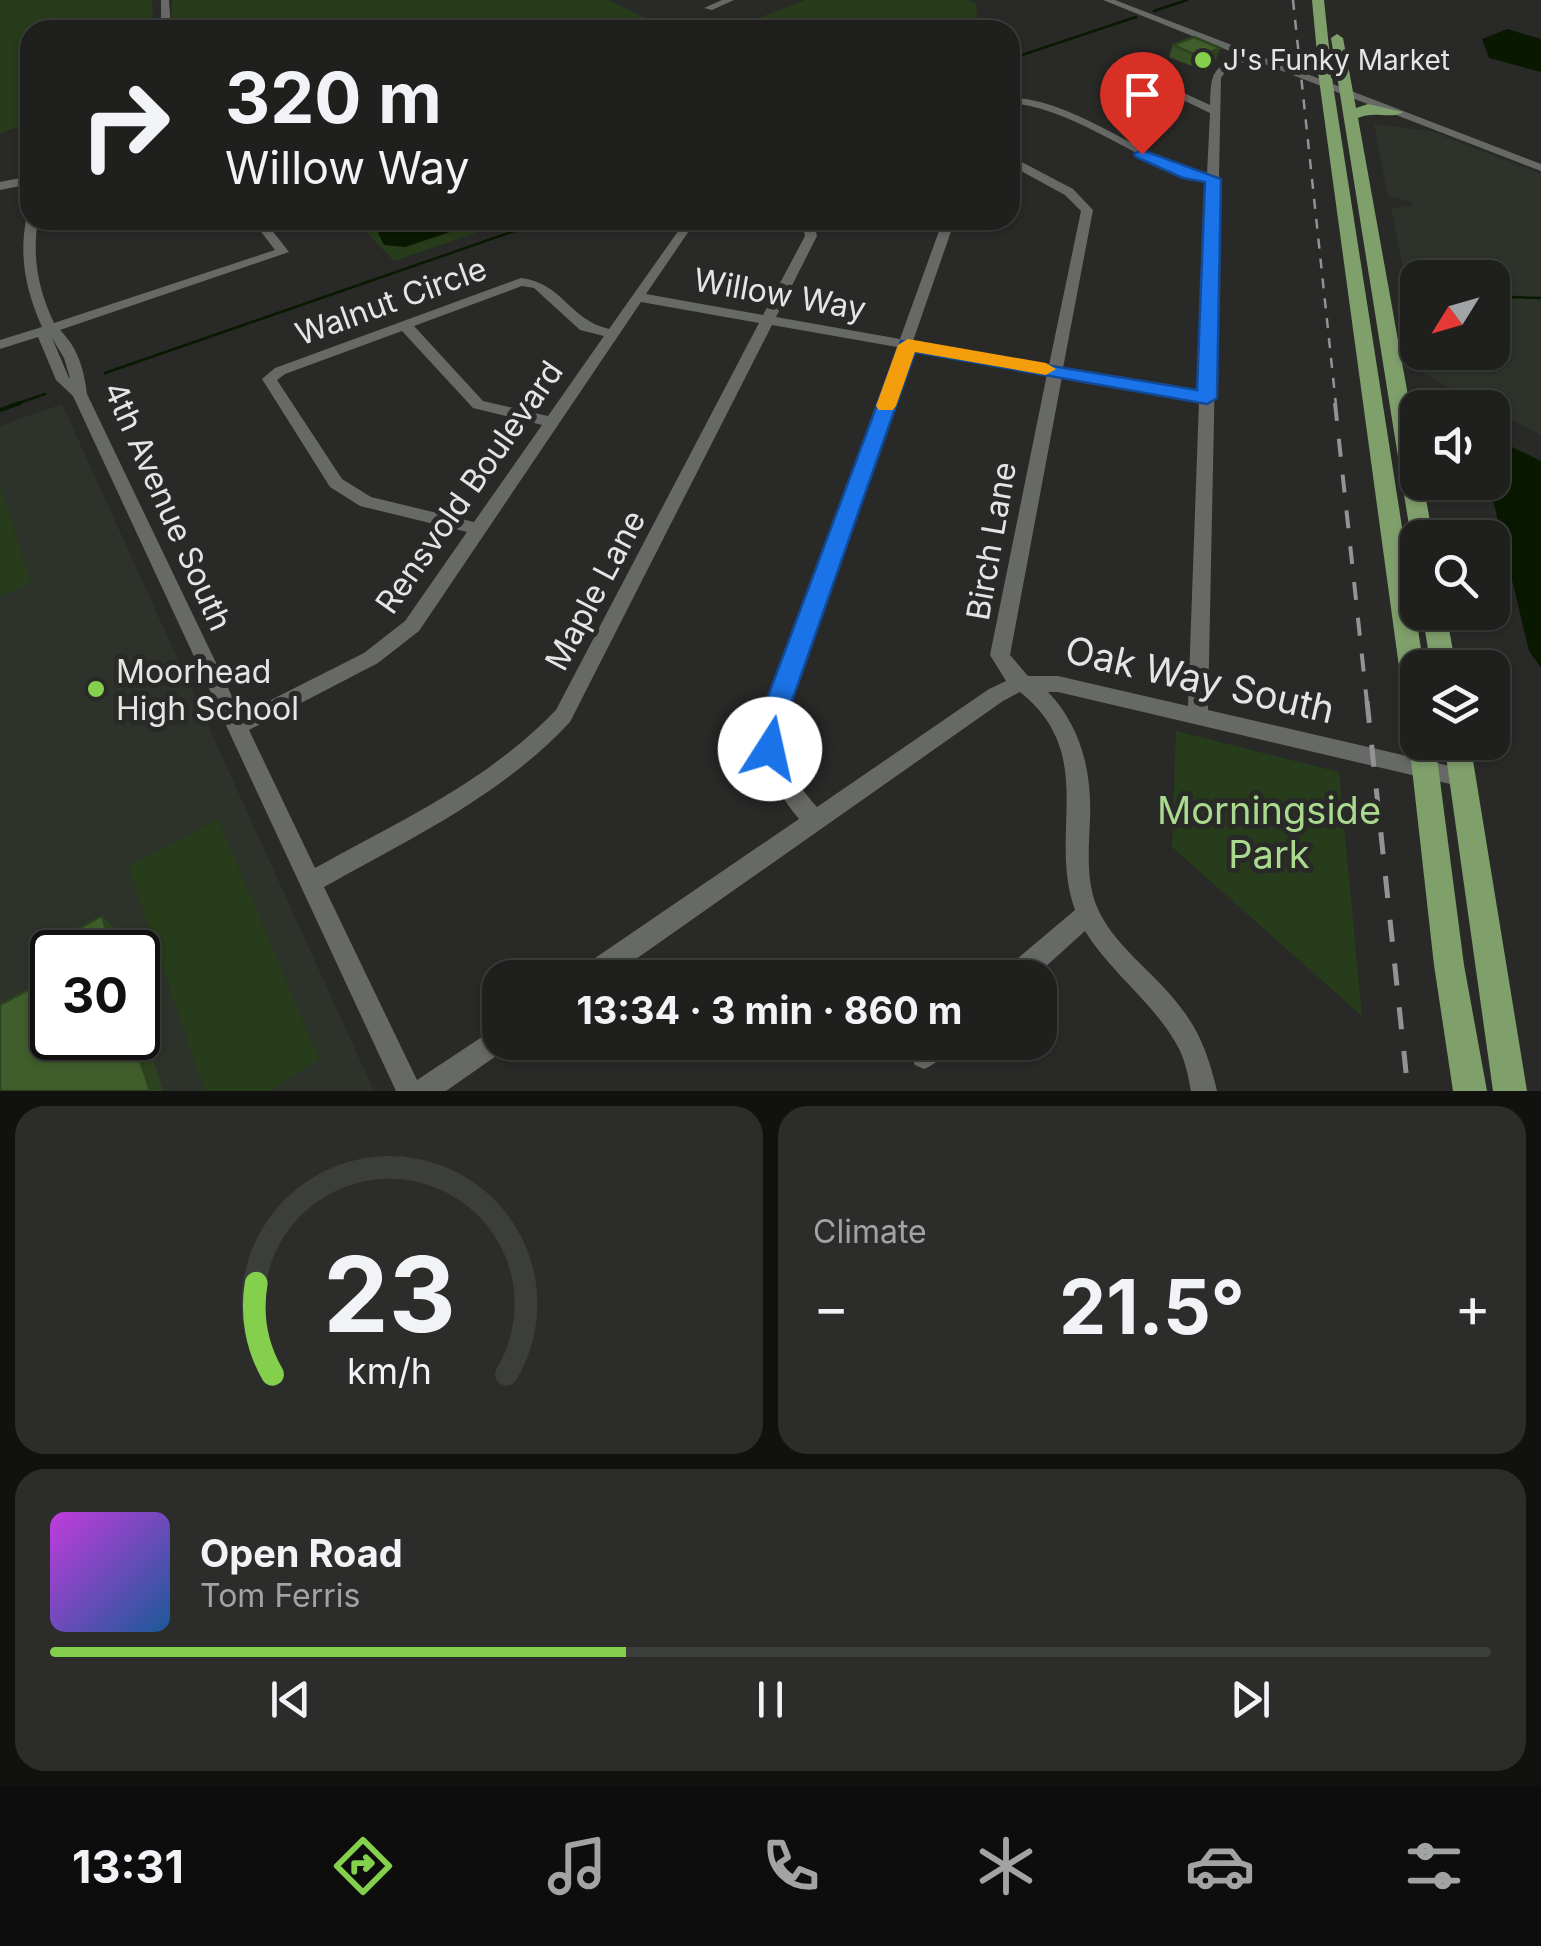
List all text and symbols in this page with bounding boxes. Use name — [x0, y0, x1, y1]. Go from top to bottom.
place label: J's Funky Market — [1223, 43, 1450, 77]
marker: J's Funky Market — [1192, 49, 1214, 71]
pin — [1100, 52, 1185, 155]
text: 320 m — [225, 55, 442, 140]
icon: right — [60, 60, 190, 190]
icon: arrive — [1115, 67, 1170, 122]
text: Willow Way — [225, 140, 470, 195]
street label: Walnut Circle — [290, 248, 492, 354]
street label: Willow Way — [691, 260, 869, 328]
north arrow — [1400, 260, 1510, 370]
map controls — [1400, 260, 1510, 760]
street label: Rensvold Boulevard — [367, 353, 571, 621]
street label: 4th Avenue South — [96, 375, 240, 637]
button: sound — [1400, 390, 1510, 500]
street label: Birch Lane — [958, 459, 1024, 623]
street label: Maple Lane — [537, 503, 653, 677]
button: search — [1400, 520, 1510, 630]
street label: Oak Way South — [1061, 626, 1339, 732]
button: layers — [1400, 650, 1510, 760]
place label: Moorhead High School — [116, 652, 299, 728]
marker: Moorhead High School — [85, 678, 107, 700]
position arrow — [718, 697, 822, 801]
park label: Morningside Park — [1157, 787, 1381, 877]
speed limit sign: 30 — [30, 930, 160, 1060]
text: 13:34 · 3 min · 860 m — [576, 987, 963, 1033]
text: Climate — [813, 1212, 927, 1251]
text: 23 — [323, 1231, 455, 1357]
text: 21.5° — [1059, 1261, 1245, 1352]
text: − — [813, 1274, 849, 1340]
text: + — [1455, 1274, 1491, 1340]
text: km/h — [347, 1349, 431, 1393]
text: Open Road — [200, 1530, 403, 1576]
text: Tom Ferris — [200, 1576, 360, 1615]
icon: previous — [263, 1672, 318, 1727]
icon: pause — [743, 1672, 798, 1727]
icon: next — [1223, 1672, 1278, 1727]
icon: directions — [328, 1831, 398, 1901]
icon: music — [542, 1831, 612, 1901]
icon: phone — [756, 1831, 826, 1901]
icon: climate — [971, 1831, 1041, 1901]
icon: car — [1185, 1831, 1255, 1901]
icon: filters — [1399, 1831, 1469, 1901]
text: 13:31 — [72, 1839, 184, 1894]

